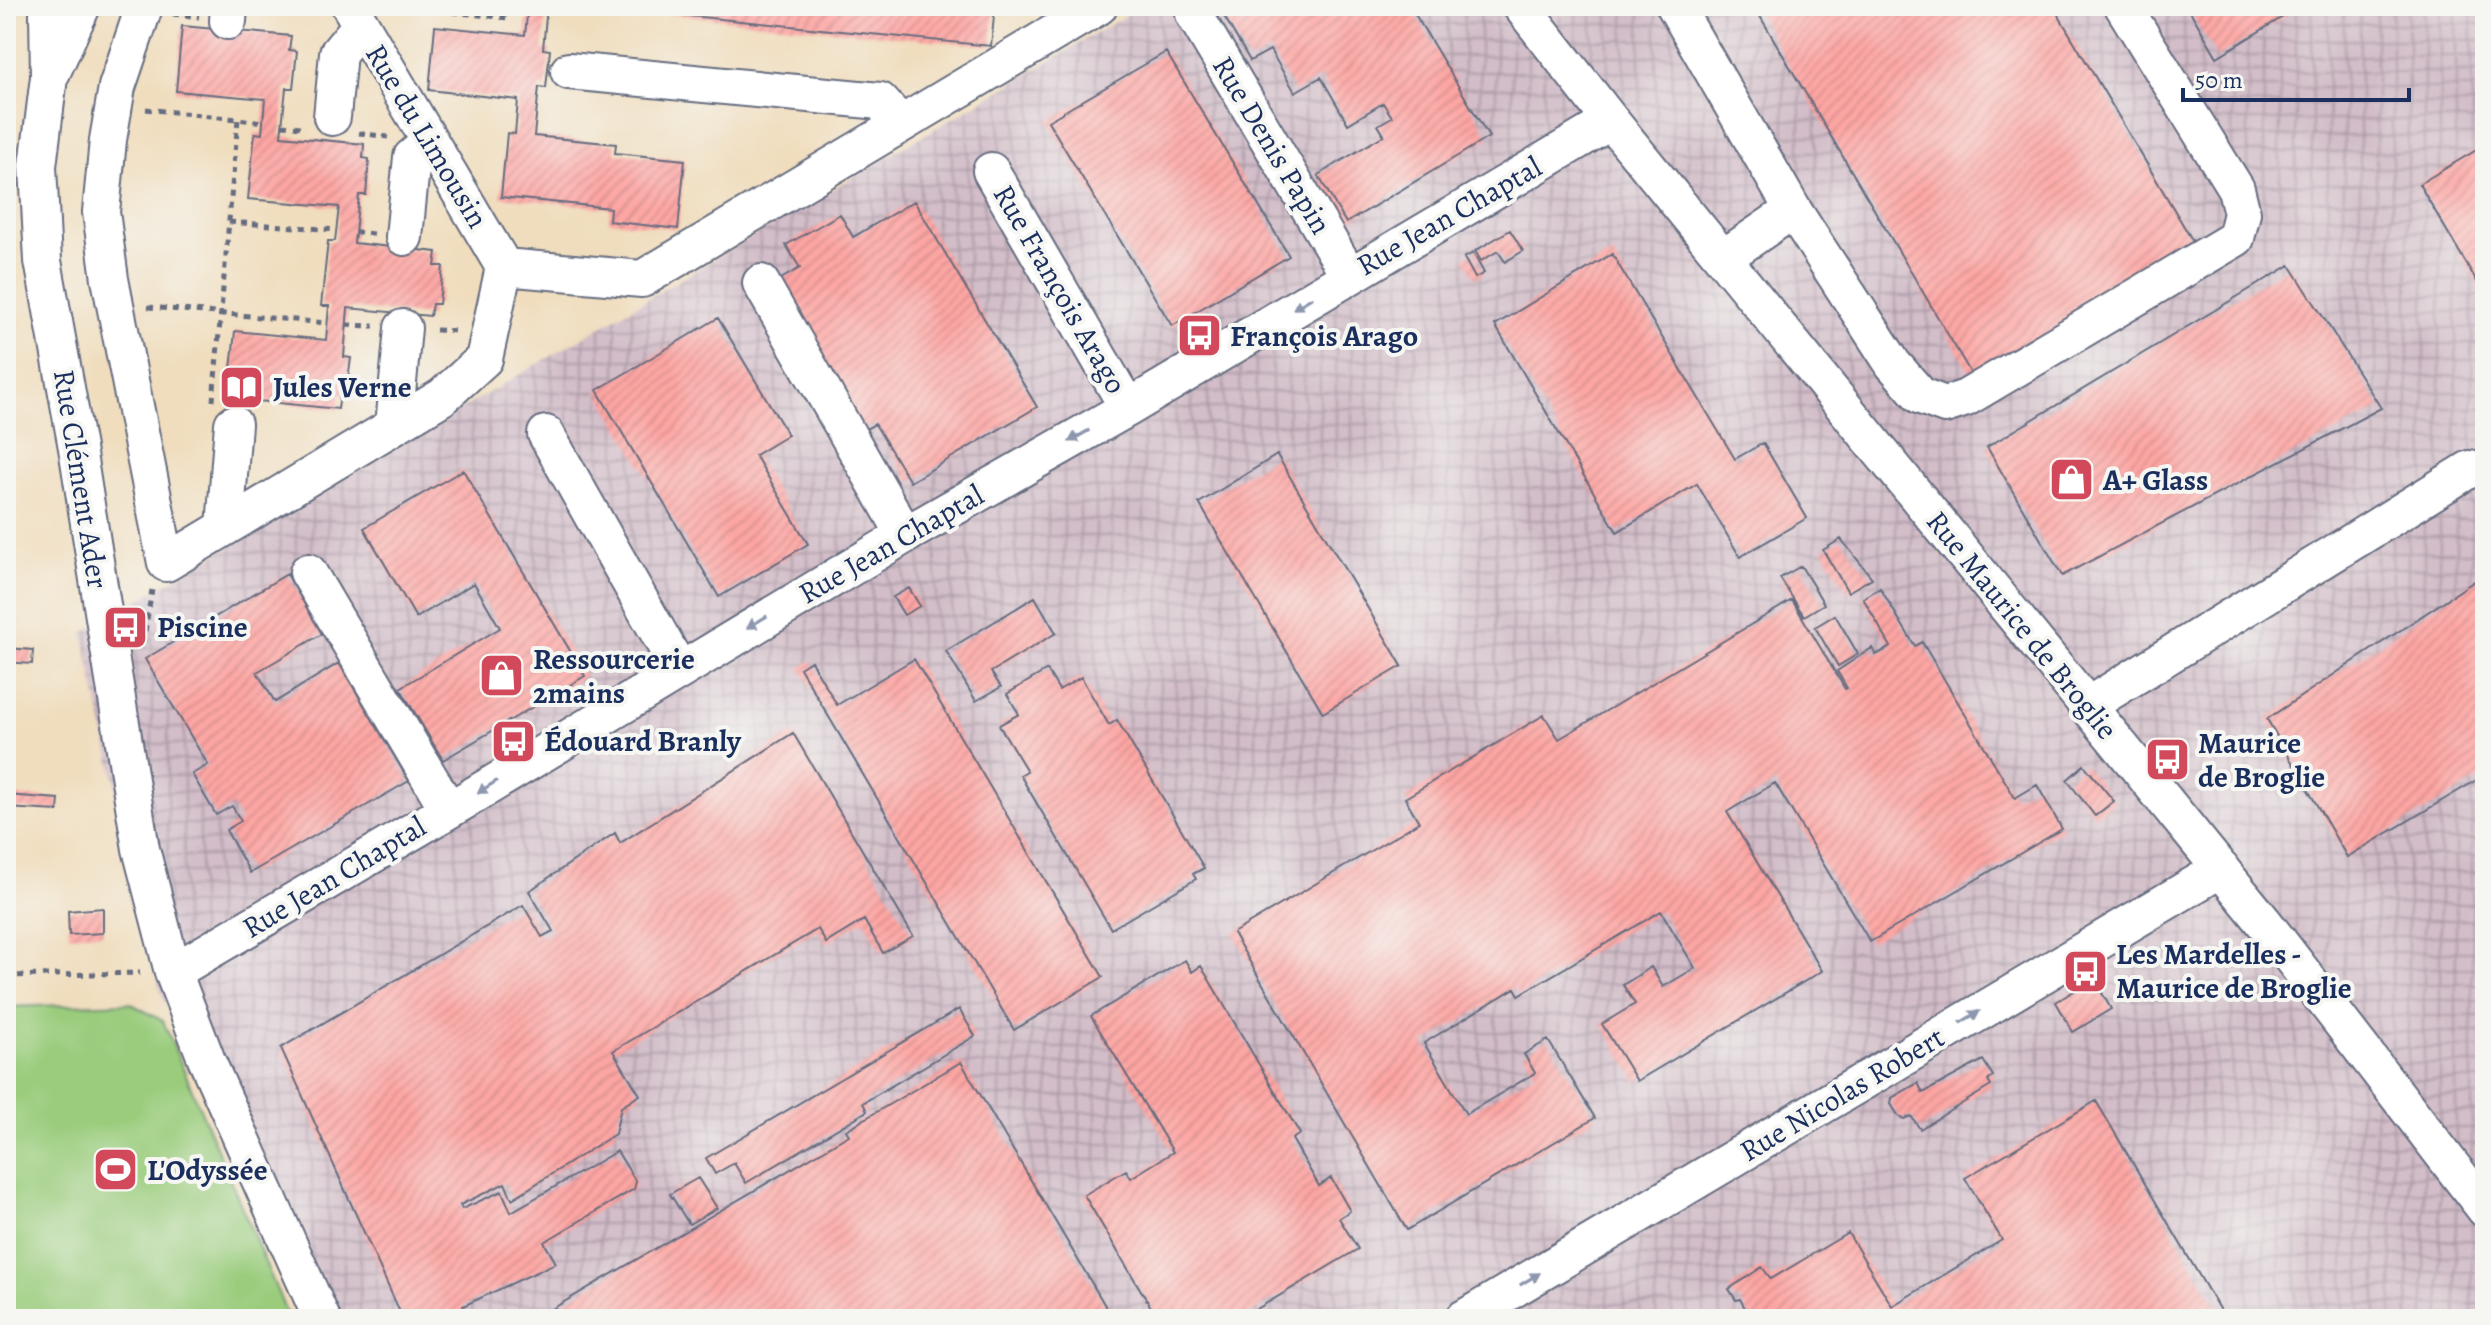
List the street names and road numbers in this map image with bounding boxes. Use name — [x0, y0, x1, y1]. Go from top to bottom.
street label: Rue du Limousin — [356, 37, 498, 235]
street label: Rue Denis Papin — [1203, 49, 1341, 241]
street label: Rue Jean Chaptal — [1349, 147, 1549, 285]
street label: Rue François Arago — [984, 177, 1136, 401]
street label: Rue Clément Ader — [44, 367, 118, 591]
street label: Rue Jean Chaptal — [791, 475, 991, 613]
street label: Rue Maurice de Broglie — [1917, 502, 2127, 748]
street label: Rue Jean Chaptal — [235, 806, 433, 948]
street label: Rue Nicolas Robert — [1732, 1017, 1952, 1171]

